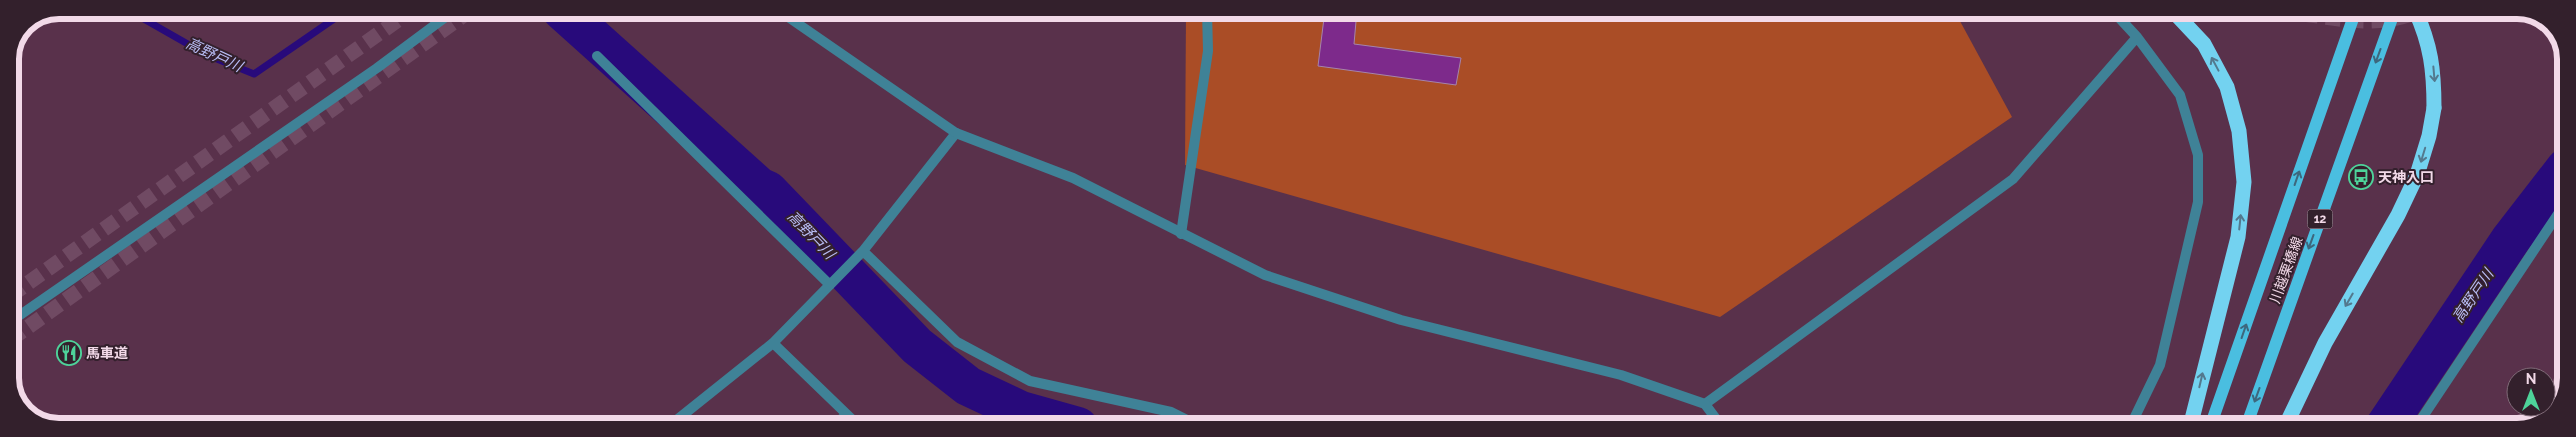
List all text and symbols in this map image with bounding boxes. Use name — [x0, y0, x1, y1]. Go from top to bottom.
water label: 高野戸川 — [183, 34, 247, 77]
one-way arrow — [2373, 48, 2382, 64]
one-way arrow — [2210, 57, 2220, 72]
one-way arrow — [2429, 65, 2438, 81]
one-way arrow — [2418, 147, 2428, 163]
bus stop icon: 天神入口 — [2348, 164, 2374, 190]
place label: 天神入口 — [2378, 169, 2434, 185]
one-way arrow — [2293, 171, 2302, 186]
water label: 高野戸川 — [784, 207, 840, 264]
road number: 12 — [2308, 210, 2332, 228]
one-way arrow — [2235, 214, 2245, 230]
street label: 川越栗橋線 — [2267, 234, 2305, 306]
one-way arrow — [2306, 234, 2315, 249]
water label: 高野戸川 — [2449, 264, 2498, 326]
one-way arrow — [2344, 292, 2354, 306]
one-way arrow — [2240, 324, 2249, 340]
restaurant icon: 馬車道 — [56, 340, 82, 366]
place label: 馬車道 — [86, 345, 128, 361]
north arrow — [2506, 367, 2556, 417]
text: N — [2526, 371, 2536, 387]
one-way arrow — [2197, 372, 2206, 388]
one-way arrow — [2252, 387, 2261, 403]

